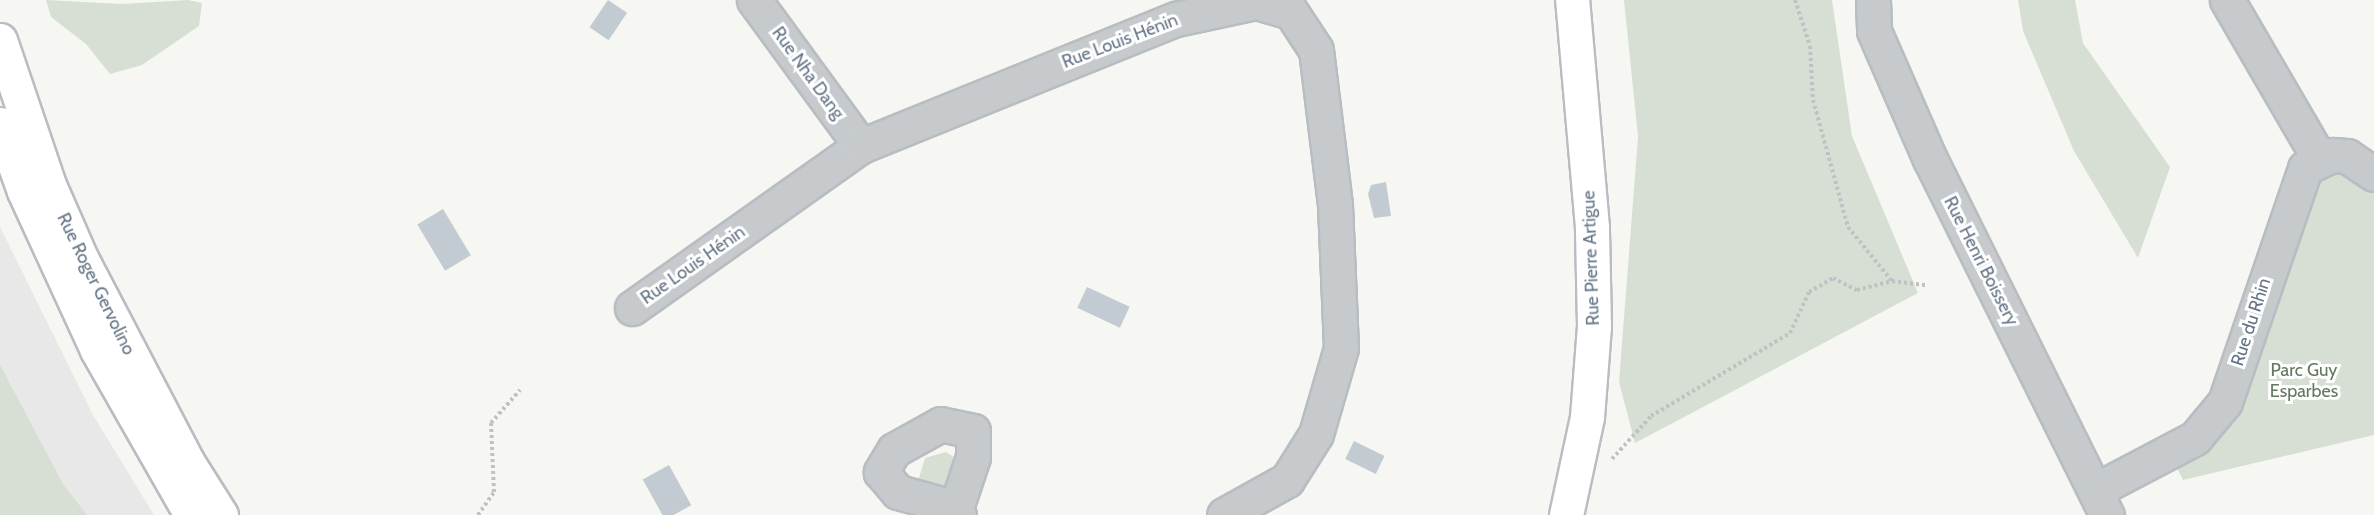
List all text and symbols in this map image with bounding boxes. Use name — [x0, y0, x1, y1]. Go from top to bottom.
street label: Rue Louis Hénin — [1059, 9, 1181, 73]
street label: Rue Nha Dang — [767, 23, 849, 123]
street label: Rue Pierre Artigue — [1578, 190, 1604, 326]
street label: Rue Henri Boissery — [1939, 193, 2023, 329]
street label: Rue Roger Gervolino — [52, 210, 140, 358]
street label: Rue Louis Hénin — [637, 221, 749, 309]
street label: Rue du Rhin — [2227, 275, 2275, 369]
park label: Parc Guy Esparbes — [2270, 360, 2338, 403]

